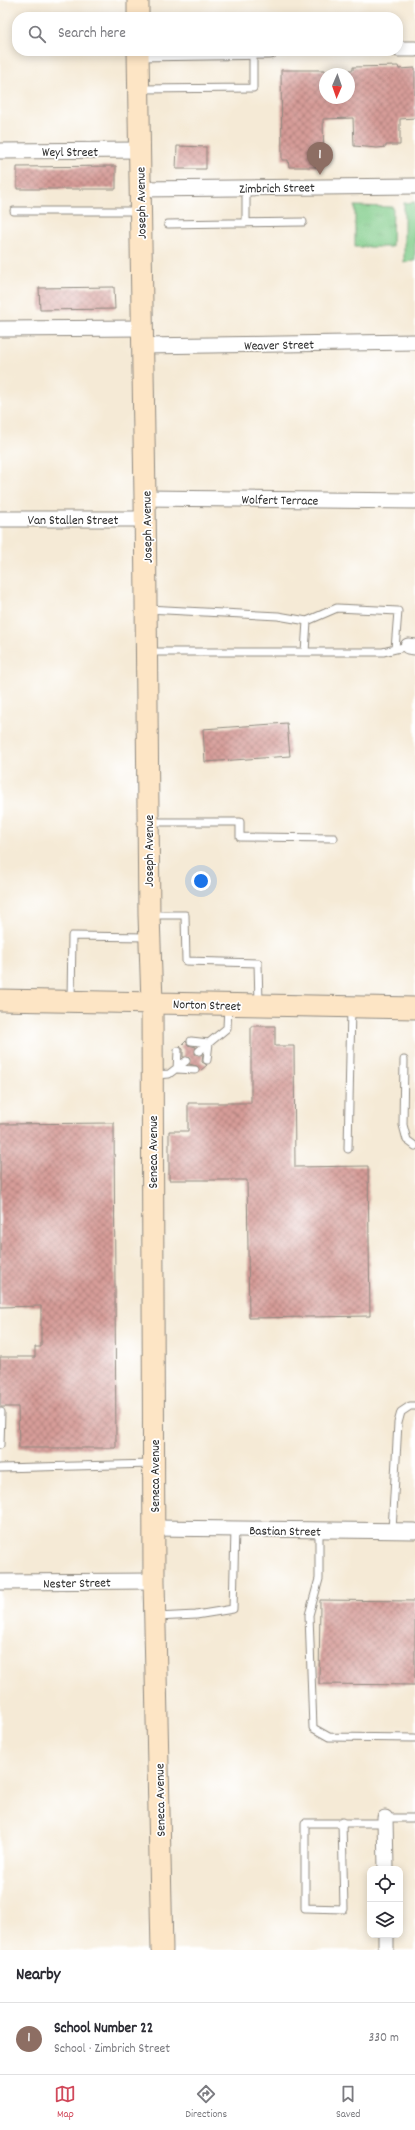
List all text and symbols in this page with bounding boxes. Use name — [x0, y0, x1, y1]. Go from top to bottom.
search box — [12, 12, 403, 56]
icon: search — [26, 23, 48, 45]
text: Search here — [58, 23, 126, 45]
north arrow — [319, 68, 355, 104]
pin: 1 — [307, 142, 333, 175]
street label: Weyl Street — [42, 144, 98, 163]
street label: Joseph Avenue — [132, 166, 153, 239]
street label: Zimbrich Street — [239, 179, 315, 200]
street label: Weaver Street — [244, 336, 314, 357]
street label: Joseph Avenue — [138, 490, 159, 563]
street label: Wolfert Terrace — [241, 491, 319, 512]
street label: Van Stallen Street — [28, 512, 118, 531]
street label: Joseph Avenue — [141, 815, 160, 887]
your location — [191, 871, 211, 891]
street label: Norton Street — [173, 996, 242, 1017]
street label: Seneca Avenue — [145, 1115, 164, 1189]
street label: Seneca Avenue — [147, 1439, 166, 1513]
street label: Bastian Street — [249, 1522, 321, 1543]
street label: Nester Street — [43, 1574, 111, 1595]
street label: Seneca Avenue — [151, 1763, 172, 1837]
map controls — [367, 1866, 403, 1938]
button: locate — [367, 1866, 403, 1902]
button: layers — [367, 1902, 403, 1938]
text: Nearby — [16, 1964, 60, 1988]
text: School Number 22 — [54, 2018, 153, 2040]
text: 1 — [28, 2029, 30, 2048]
text: 330 m — [368, 2029, 399, 2048]
text: School · Zimbrich Street — [54, 2040, 170, 2059]
tab: Map — [54, 2083, 76, 2123]
tab: Directions — [185, 2083, 227, 2123]
tab: Saved — [336, 2083, 361, 2123]

